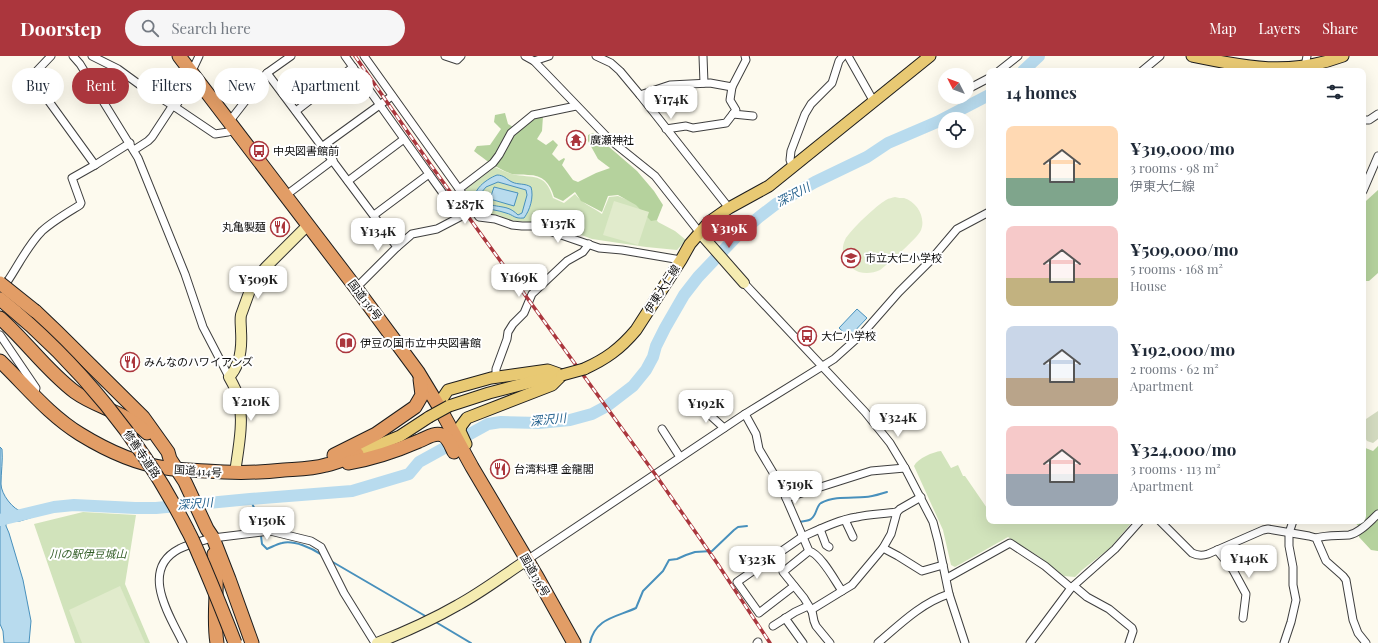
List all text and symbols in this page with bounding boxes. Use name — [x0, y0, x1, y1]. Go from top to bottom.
search box — [125, 10, 405, 46]
text: Doorstep — [20, 15, 101, 41]
icon: search — [139, 17, 161, 39]
text: Search here — [171, 18, 251, 38]
text: Map — [1209, 19, 1237, 38]
text: Layers — [1259, 19, 1300, 38]
text: Share — [1322, 19, 1358, 38]
chip: Buy — [12, 68, 64, 104]
chip: Rent — [72, 68, 129, 104]
chip: Filters — [137, 68, 206, 104]
chip: New — [214, 68, 269, 104]
chip: Apartment — [277, 68, 373, 104]
north arrow — [938, 68, 974, 104]
map controls — [938, 68, 974, 148]
text: 14 homes — [1006, 81, 1077, 103]
icon: filters — [1324, 81, 1346, 103]
pin: ¥174K — [643, 86, 699, 120]
text: ¥174K — [653, 90, 689, 107]
button: locate — [938, 112, 974, 148]
temple icon: 廣瀬神社 — [565, 129, 587, 151]
place label: 廣瀬神社 — [590, 132, 634, 147]
text: ¥319,000/mo — [1130, 137, 1234, 159]
bus stop icon: 中央図書館前 — [248, 140, 270, 162]
icon: home — [1038, 142, 1086, 190]
place label: 中央図書館前 — [273, 143, 339, 158]
text: 3 rooms · 98 m² — [1130, 159, 1219, 176]
text: 伊東大仁線 — [1130, 177, 1195, 194]
water label: 深沢川 — [773, 178, 814, 210]
pin: ¥287K — [437, 191, 493, 225]
text: ¥287K — [446, 195, 484, 212]
pin: ¥137K — [530, 210, 586, 244]
text: ¥137K — [540, 214, 576, 231]
pin: ¥319K — [701, 215, 757, 249]
restaurant icon: 丸亀製麺 — [269, 216, 291, 238]
pin: ¥134K — [350, 218, 406, 252]
place label: 丸亀製麺 — [222, 219, 266, 234]
text: ¥319K — [711, 219, 747, 236]
text: ¥134K — [360, 222, 396, 239]
text: ¥509,000/mo — [1130, 238, 1238, 260]
icon: home — [1038, 242, 1086, 290]
school or university icon: 市立大仁小学校 — [840, 247, 862, 269]
place label: 市立大仁小学校 — [865, 250, 942, 265]
text: 5 rooms · 168 m² — [1130, 260, 1223, 277]
street label: 伊東大仁線 — [640, 262, 683, 316]
pin: ¥169K — [491, 264, 547, 298]
pin: ¥509K — [230, 266, 286, 300]
text: ¥169K — [500, 268, 538, 285]
text: ¥509K — [238, 270, 278, 287]
street label: 国道136号 — [345, 276, 386, 323]
text: House — [1130, 277, 1167, 294]
bus stop icon: 大仁小学校 — [796, 325, 818, 347]
place label: 大仁小学校 — [821, 328, 876, 343]
library icon: 伊豆の国市立中央図書館 — [335, 332, 357, 354]
place label: 伊豆の国市立中央図書館 — [360, 335, 481, 350]
text: ¥192,000/mo — [1130, 338, 1235, 360]
icon: home — [1038, 342, 1086, 390]
restaurant icon: みんなのハワイアンズ — [119, 351, 141, 373]
place label: みんなのハワイアンズ — [144, 354, 253, 369]
text: 2 rooms · 62 m² — [1130, 360, 1219, 377]
text: Apartment — [1130, 377, 1193, 394]
pin: ¥210K — [223, 388, 279, 422]
pin: ¥192K — [678, 390, 734, 424]
text: ¥210K — [232, 392, 270, 409]
text: ¥192K — [687, 394, 725, 411]
pin: ¥324K — [870, 404, 926, 438]
text: ¥324K — [879, 408, 917, 425]
water label: 深沢川 — [529, 409, 569, 429]
street label: 修善寺道路 — [121, 427, 164, 481]
text: ¥324,000/mo — [1130, 438, 1236, 460]
icon: home — [1038, 442, 1086, 490]
restaurant icon: 台湾料理 金龍閣 — [489, 458, 511, 480]
text: 3 rooms · 113 m² — [1130, 460, 1221, 477]
street label: 国道414号 — [174, 461, 222, 480]
place label: 台湾料理 金龍閣 — [514, 461, 594, 476]
pin: ¥519K — [767, 471, 823, 505]
text: ¥519K — [777, 475, 813, 492]
text: Apartment — [1130, 477, 1193, 494]
water label: 深沢川 — [176, 493, 216, 513]
pin: ¥150K — [239, 507, 295, 541]
text: ¥150K — [248, 511, 286, 528]
pin: ¥140K — [1221, 545, 1277, 579]
park label: 川の駅伊豆城山 — [50, 546, 127, 561]
pin: ¥323K — [729, 546, 785, 580]
text: ¥140K — [1230, 549, 1268, 566]
street label: 国道136号 — [517, 550, 554, 599]
text: ¥323K — [738, 550, 776, 567]

